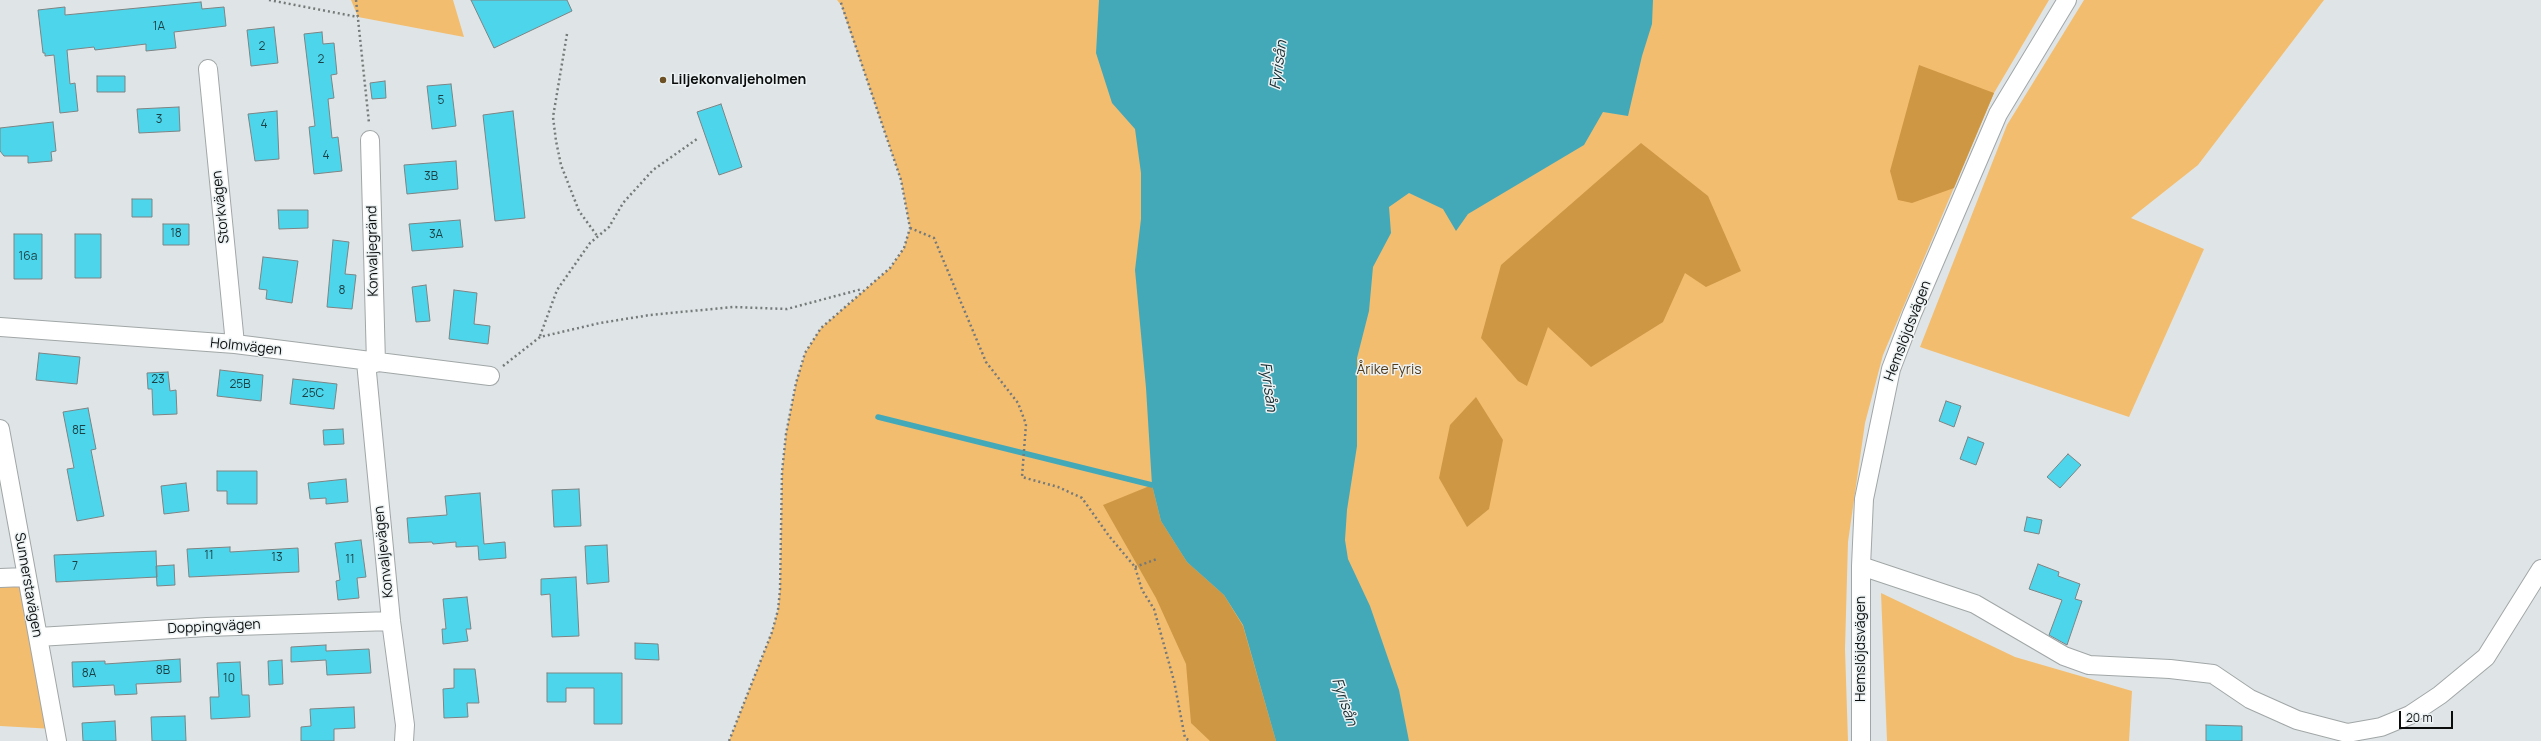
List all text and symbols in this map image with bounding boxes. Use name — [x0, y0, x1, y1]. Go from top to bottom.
house number: 1A — [153, 20, 165, 34]
water label: Fyrisån — [1267, 39, 1291, 91]
house number: 2 — [259, 40, 265, 54]
house number: 2 — [318, 53, 324, 67]
place label: Liljekonvaljeholmen — [671, 72, 806, 88]
marker: Liljekonvaljeholmen — [658, 75, 668, 85]
house number: 5 — [438, 94, 444, 108]
house number: 3 — [156, 113, 162, 127]
house number: 4 — [260, 118, 268, 132]
house number: 4 — [322, 149, 330, 163]
street label: Storkvägen — [209, 170, 233, 244]
house number: 3B — [424, 170, 438, 184]
street label: Konvaljegränd — [364, 205, 382, 297]
house number: 18 — [170, 227, 182, 241]
house number: 3A — [429, 228, 443, 242]
house number: 16a — [19, 250, 37, 264]
street label: Hemslöjdsvägen — [1881, 278, 1935, 384]
house number: 8 — [339, 284, 345, 298]
street label: Holmvägen — [209, 335, 283, 359]
water label: Fyrisån — [1256, 361, 1280, 413]
park label: Årike Fyris — [1356, 362, 1422, 378]
house number: 23 — [151, 373, 165, 387]
house number: 25B — [229, 378, 251, 392]
house number: 25C — [302, 387, 324, 401]
house number: 8E — [72, 424, 86, 438]
street label: Konvaljevägen — [371, 505, 397, 599]
street label: Sunnerstavägen — [11, 531, 45, 639]
house number: 11 — [204, 549, 214, 563]
house number: 13 — [271, 551, 283, 565]
house number: 11 — [345, 553, 355, 567]
house number: 7 — [72, 560, 78, 574]
street label: Hemslöjdsvägen — [1853, 596, 1869, 702]
street label: Doppingvägen — [167, 616, 261, 638]
house number: 8B — [156, 664, 170, 678]
house number: 8A — [82, 667, 96, 681]
house number: 10 — [223, 672, 235, 686]
water label: Fyrisån — [1327, 676, 1361, 728]
scale bar — [2401, 703, 2455, 729]
text: 20 m — [2406, 709, 2433, 726]

